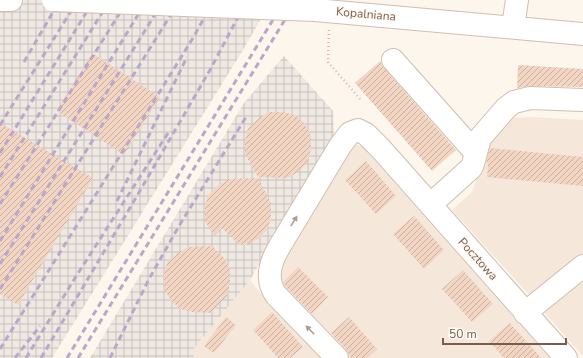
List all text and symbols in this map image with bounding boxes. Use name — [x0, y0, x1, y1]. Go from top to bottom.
street label: Kopalniana — [335, 3, 397, 25]
one-way arrow — [291, 215, 298, 227]
street label: Pocztowa — [455, 234, 501, 284]
scale bar — [443, 320, 566, 346]
one-way arrow — [305, 325, 315, 335]
text: 50 m — [449, 326, 477, 342]

